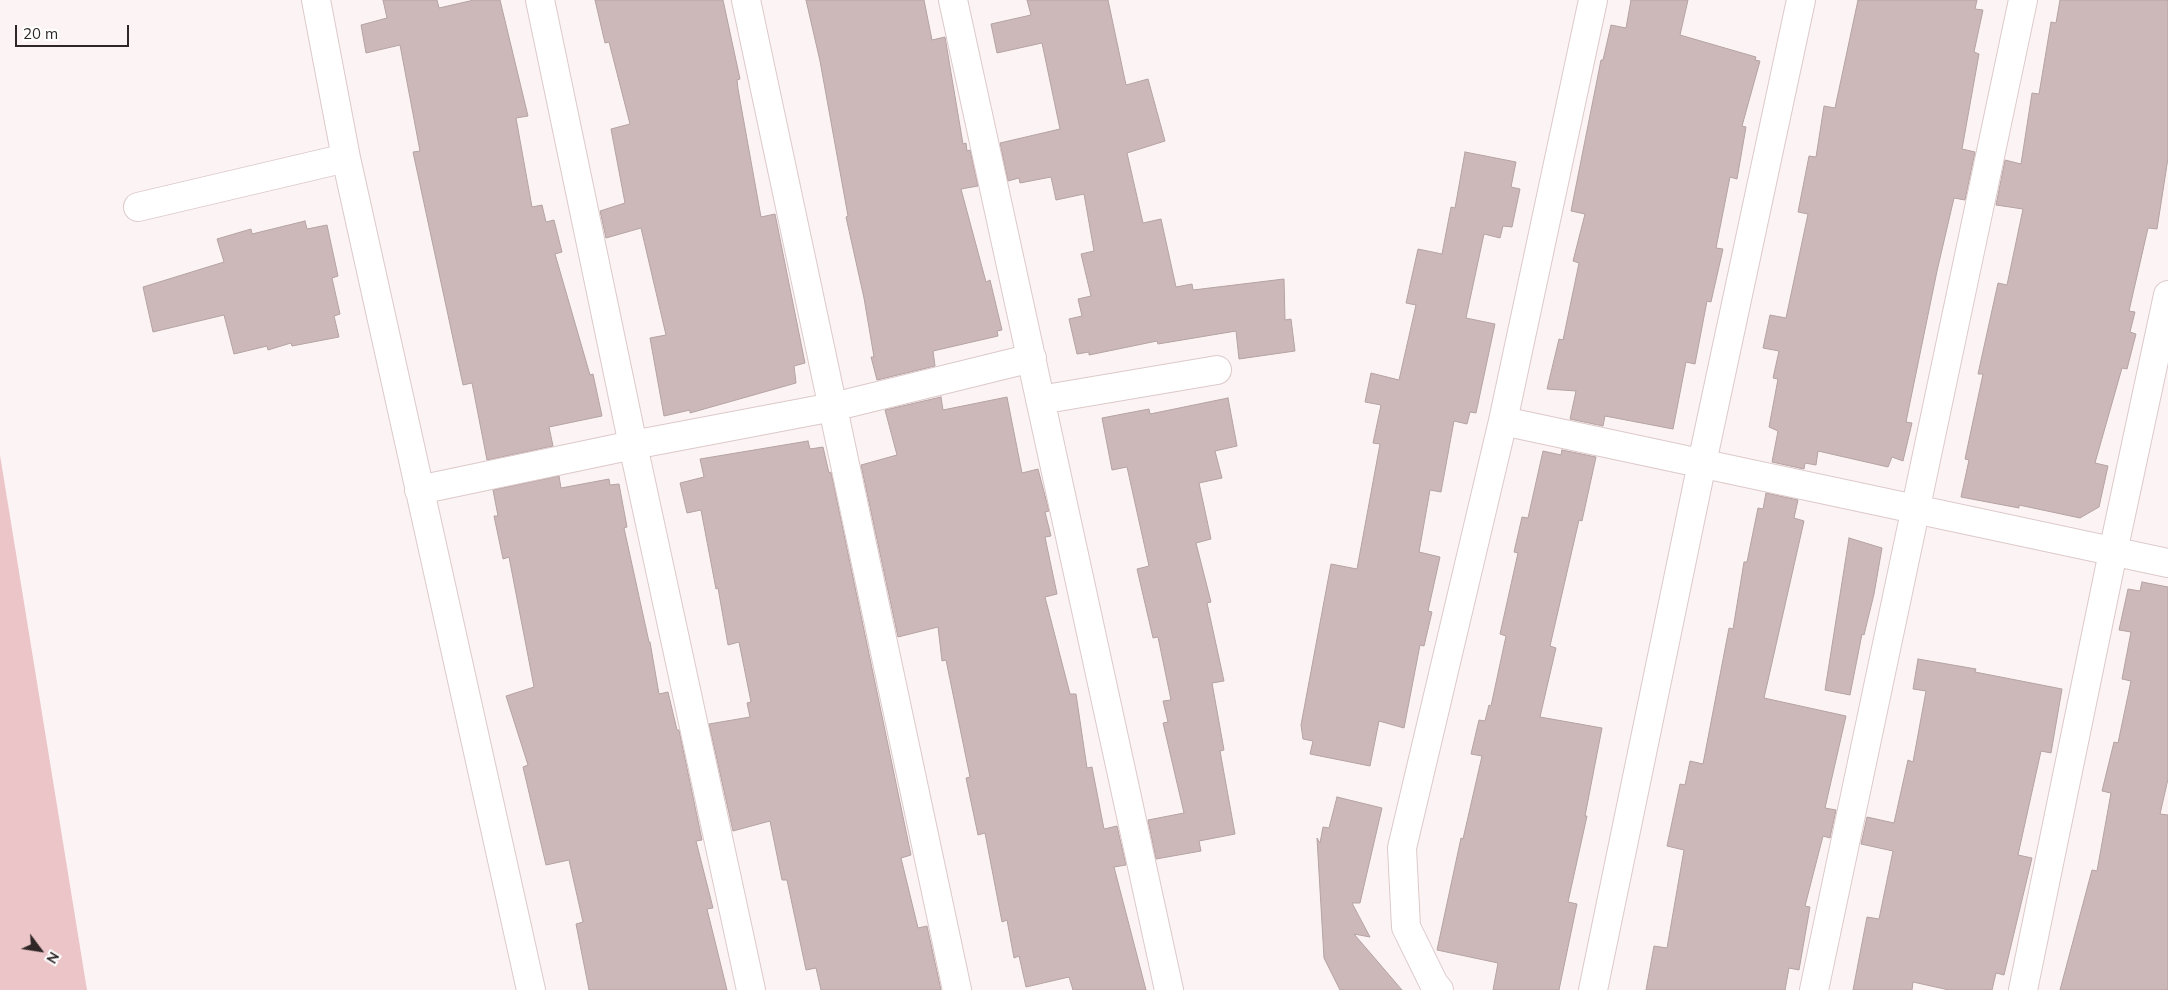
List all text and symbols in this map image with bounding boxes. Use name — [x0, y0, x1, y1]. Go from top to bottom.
scale bar — [18, 15, 131, 47]
text: 20 m — [23, 24, 58, 43]
north arrow — [15, 925, 65, 975]
text: N — [42, 949, 63, 967]

